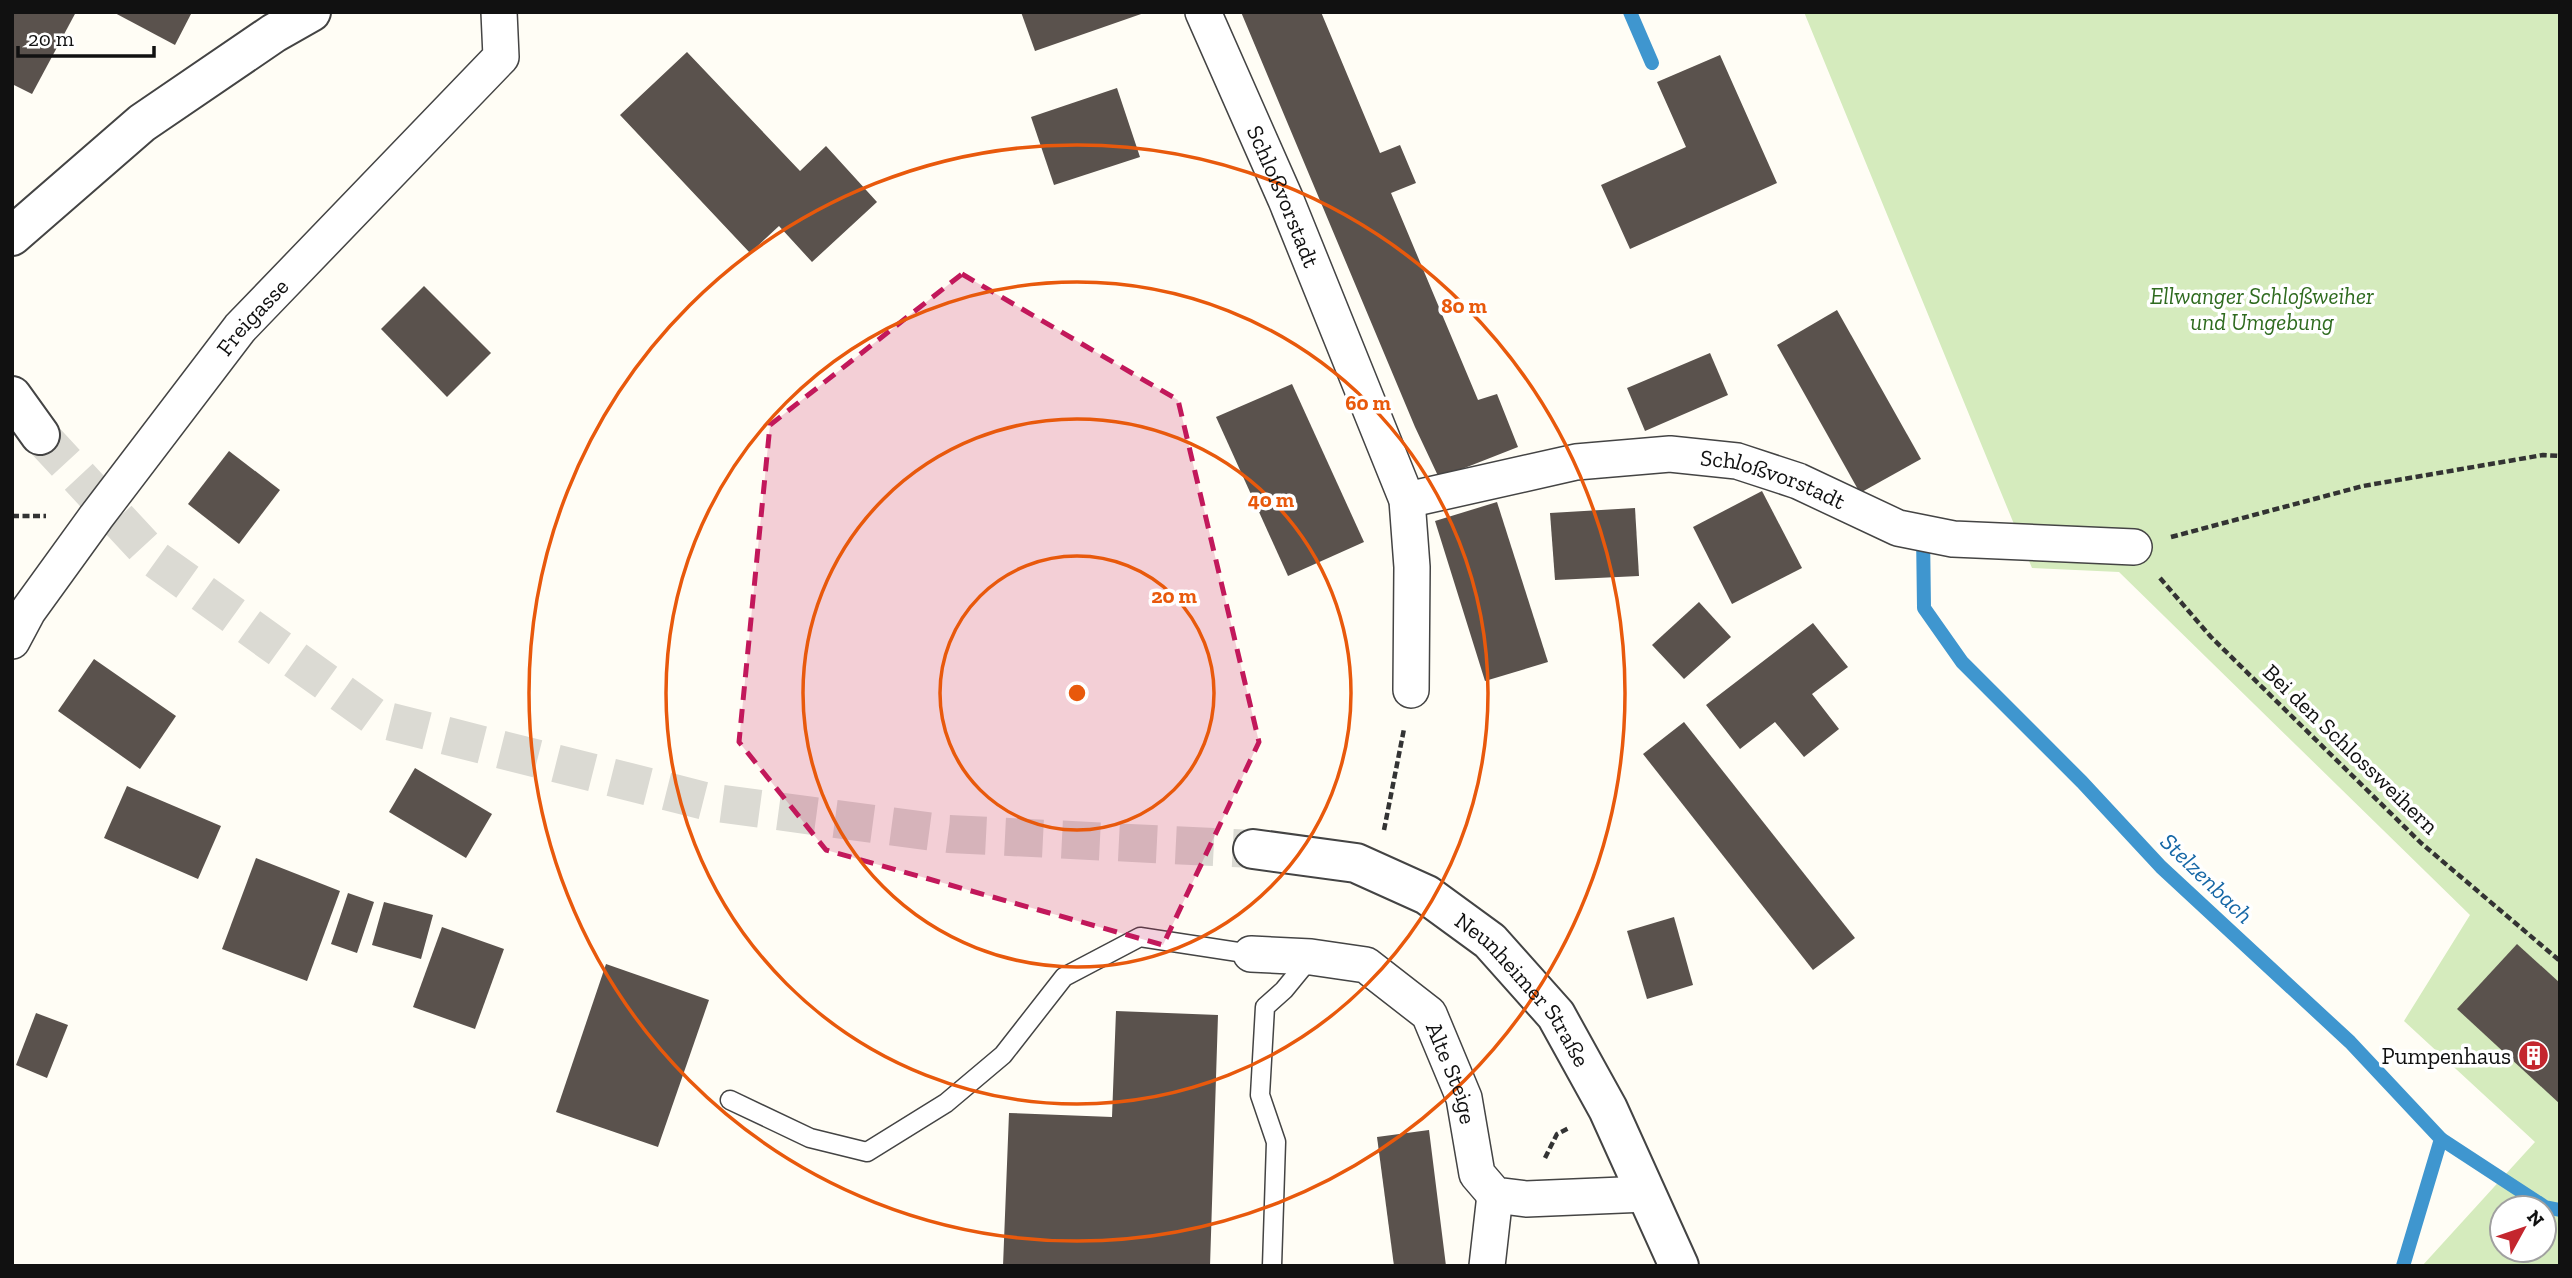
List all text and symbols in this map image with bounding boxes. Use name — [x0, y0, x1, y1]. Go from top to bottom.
scale bar — [18, 14, 154, 58]
text: 20 m — [28, 26, 74, 51]
street label: Schloßvorstadt — [1241, 121, 1326, 272]
street label: Freigasse — [210, 272, 294, 361]
park label: Ellwanger Schloßweiher und Umgebung — [2150, 282, 2374, 336]
text: 80 m — [1441, 293, 1487, 318]
text: 60 m — [1345, 390, 1391, 415]
street label: Schloßvorstadt — [1699, 443, 1850, 515]
text: 40 m — [1248, 487, 1295, 512]
text: 20 m — [1151, 583, 1197, 608]
street label: Bei den Schlossweihern — [2257, 658, 2445, 840]
centre of rings — [1065, 681, 1089, 705]
water label: Stelzenbach — [2155, 827, 2259, 929]
street label: Neunheimer Straße — [1450, 906, 1596, 1072]
street label: Alte Steige — [1420, 1018, 1482, 1126]
building icon: Pumpenhaus — [2517, 1039, 2551, 1073]
place label: Pumpenhaus — [2381, 1042, 2511, 1070]
north arrow — [2488, 1194, 2558, 1264]
text: N — [2522, 1205, 2549, 1231]

